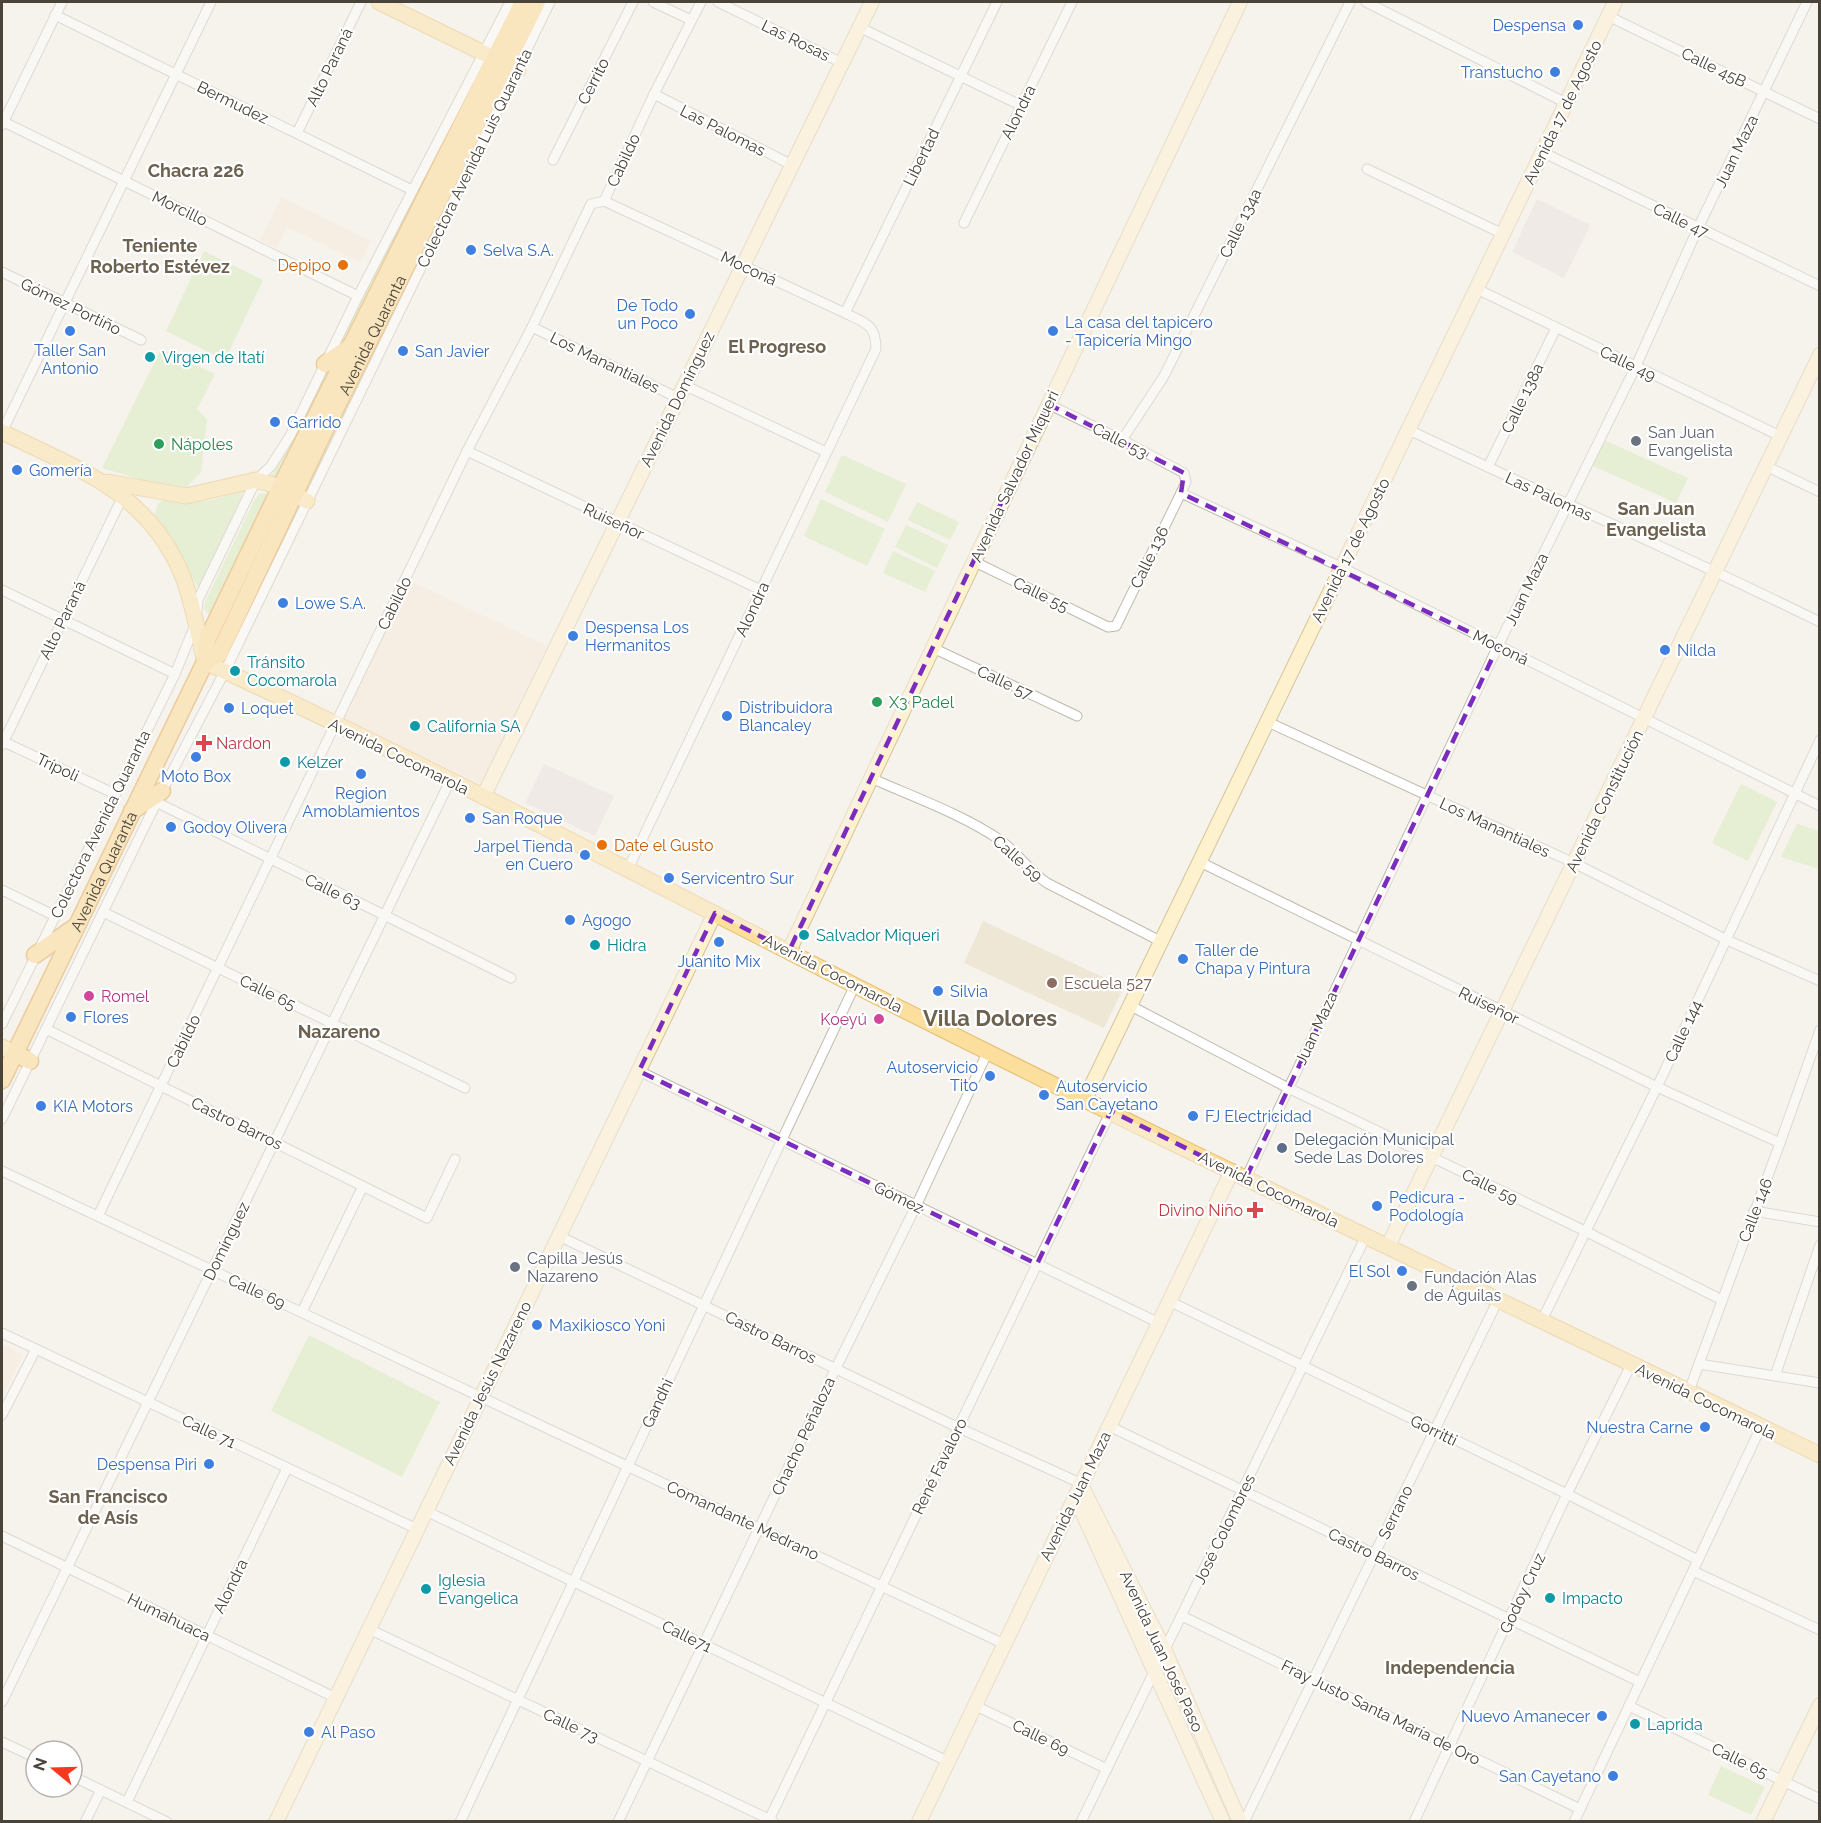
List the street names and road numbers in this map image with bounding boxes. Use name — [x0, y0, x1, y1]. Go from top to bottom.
street label: Las Rosas — [758, 16, 833, 65]
street label: Alto Paraná — [302, 25, 357, 110]
street label: Avenida 17 de Agosto — [1519, 37, 1606, 188]
street label: Calle 45B — [1678, 44, 1749, 91]
street label: Colectora Avenida Luis Quaranta — [413, 46, 536, 271]
street label: Cerrito — [574, 55, 613, 108]
street label: Bermudez — [194, 77, 272, 128]
street label: Alondra — [997, 82, 1040, 143]
street label: Las Palomas — [677, 101, 769, 160]
street label: Juan Maza — [1711, 112, 1762, 191]
street label: Libertad — [899, 125, 944, 189]
street label: Cabildo — [603, 130, 644, 190]
street label: Calle 134a — [1216, 185, 1265, 261]
street label: Morcillo — [149, 187, 211, 230]
street label: Calle 47 — [1650, 199, 1712, 242]
street label: Moconá — [718, 247, 780, 290]
street label: Avenida Quaranta — [335, 272, 410, 398]
street label: Gómez Portiño — [17, 274, 124, 339]
street label: Los Manantiales — [547, 328, 663, 397]
street label: Avenida Domínguez — [636, 328, 719, 470]
street label: Calle 49 — [1597, 342, 1659, 385]
street label: Calle 138a — [1497, 360, 1548, 436]
street label: Avenida Salvador Miqueri — [966, 387, 1063, 565]
street label: Calle 53 — [1089, 419, 1150, 462]
street label: Las Palomas — [1502, 468, 1595, 525]
street label: Avenida 17 de Agosto — [1307, 475, 1394, 626]
street label: Ruiseñor — [580, 499, 648, 544]
street label: Calle 136 — [1126, 523, 1173, 591]
street label: Juan Maza — [1501, 550, 1552, 629]
street label: Cabildo — [373, 573, 415, 633]
street label: Calle 55 — [1010, 573, 1072, 616]
street label: Alto Paraná — [35, 578, 90, 663]
street label: Alondra — [732, 579, 773, 640]
street label: Moconá — [1470, 626, 1532, 669]
street label: Calle 57 — [974, 661, 1036, 704]
street label: Avenida Cocomarola — [326, 714, 472, 799]
street label: Colectora Avenida Quaranta — [46, 727, 154, 921]
street label: Avenida Constitución — [1562, 727, 1647, 875]
street label: Trípoli — [34, 749, 82, 786]
street label: Los Manantiales — [1437, 794, 1553, 861]
street label: Avenida Quaranta — [66, 808, 140, 934]
street label: Calle 59 — [989, 832, 1047, 885]
street label: Calle 63 — [302, 870, 364, 913]
street label: Avenida Cocomarola — [760, 930, 906, 1017]
street label: Calle 65 — [237, 971, 299, 1014]
street label: Ruiseñor — [1455, 983, 1522, 1028]
street label: Juan Maza — [1291, 989, 1342, 1068]
street label: Calle 144 — [1661, 997, 1706, 1065]
street label: Cabildo — [162, 1011, 204, 1071]
street label: Castro Barros — [188, 1093, 286, 1154]
street label: Avenida Cocomarola — [1196, 1147, 1342, 1232]
street label: Calle 59 — [1459, 1165, 1521, 1208]
street label: Calle 146 — [1735, 1175, 1776, 1245]
street label: Gómez — [871, 1177, 927, 1218]
street label: Domínguez — [199, 1199, 254, 1284]
street label: Calle 69 — [225, 1270, 288, 1313]
street label: Avenida Jesús Nazareno — [439, 1298, 535, 1468]
street label: Castro Barros — [722, 1307, 820, 1368]
street label: Avenida Cocomarola — [1633, 1359, 1779, 1444]
street label: Chacho Peñaloza — [768, 1374, 839, 1498]
street label: Gandhi — [638, 1376, 677, 1431]
street label: Calle 71 — [179, 1411, 239, 1452]
street label: Gorritti — [1407, 1411, 1460, 1450]
street label: René Favaloro — [908, 1415, 971, 1518]
street label: Avenida Juan Maza — [1036, 1428, 1115, 1564]
street label: José Colombres — [1190, 1471, 1259, 1587]
street label: Comandante Medrano — [663, 1477, 822, 1564]
street label: Serrano — [1374, 1482, 1417, 1542]
street label: Castro Barros — [1325, 1524, 1423, 1585]
street label: Godoy Cruz — [1496, 1550, 1549, 1636]
street label: Alondra — [209, 1556, 252, 1617]
street label: Avenida Juan José Paso — [1116, 1567, 1207, 1735]
street label: Humahuaca — [124, 1589, 213, 1646]
street label: Calle71 — [659, 1616, 715, 1657]
street label: Fray Justo Santa María de Oro — [1278, 1656, 1483, 1769]
street label: Calle 73 — [540, 1704, 602, 1747]
street label: Calle 69 — [1009, 1716, 1072, 1759]
street label: Calle 65 — [1709, 1739, 1771, 1782]

